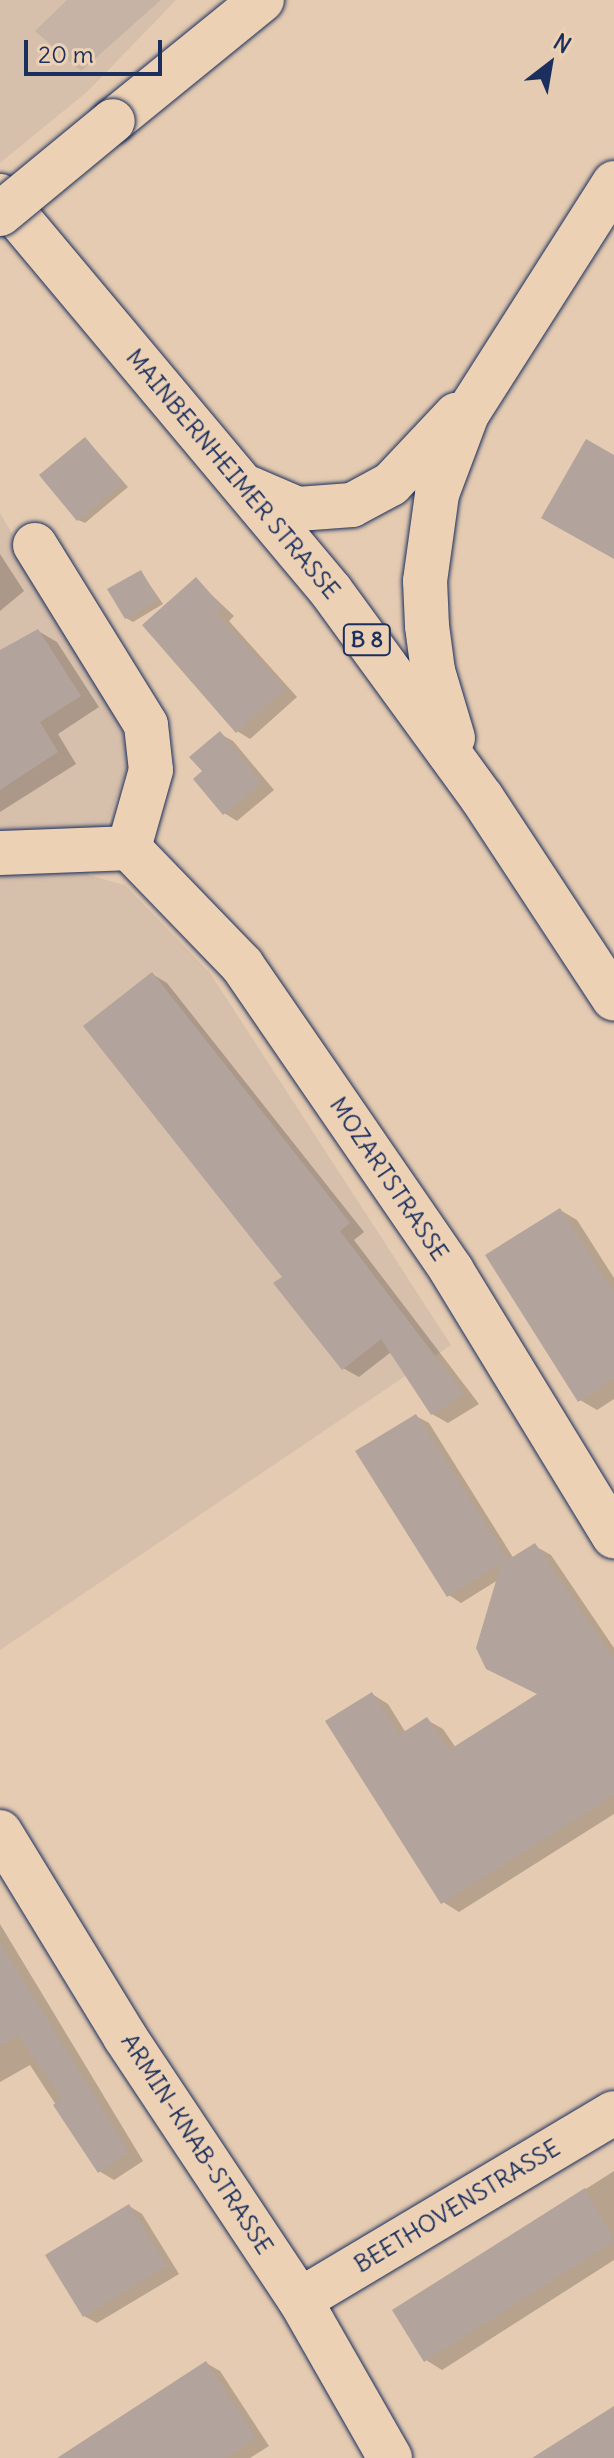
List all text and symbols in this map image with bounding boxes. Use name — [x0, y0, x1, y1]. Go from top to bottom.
scale bar — [28, 24, 166, 74]
north arrow — [510, 24, 590, 104]
text: N — [549, 28, 576, 59]
text: 20 m — [38, 39, 94, 69]
street label: MAINBERNHEIMER STRASSE — [120, 343, 346, 605]
road number: B 8 — [341, 622, 393, 658]
street label: MOZARTSTRASSE — [324, 1092, 454, 1266]
street label: ARMIN-KNAB-STRASSE — [115, 2028, 279, 2260]
street label: BEETHOVENSTRASSE — [349, 2133, 565, 2279]

